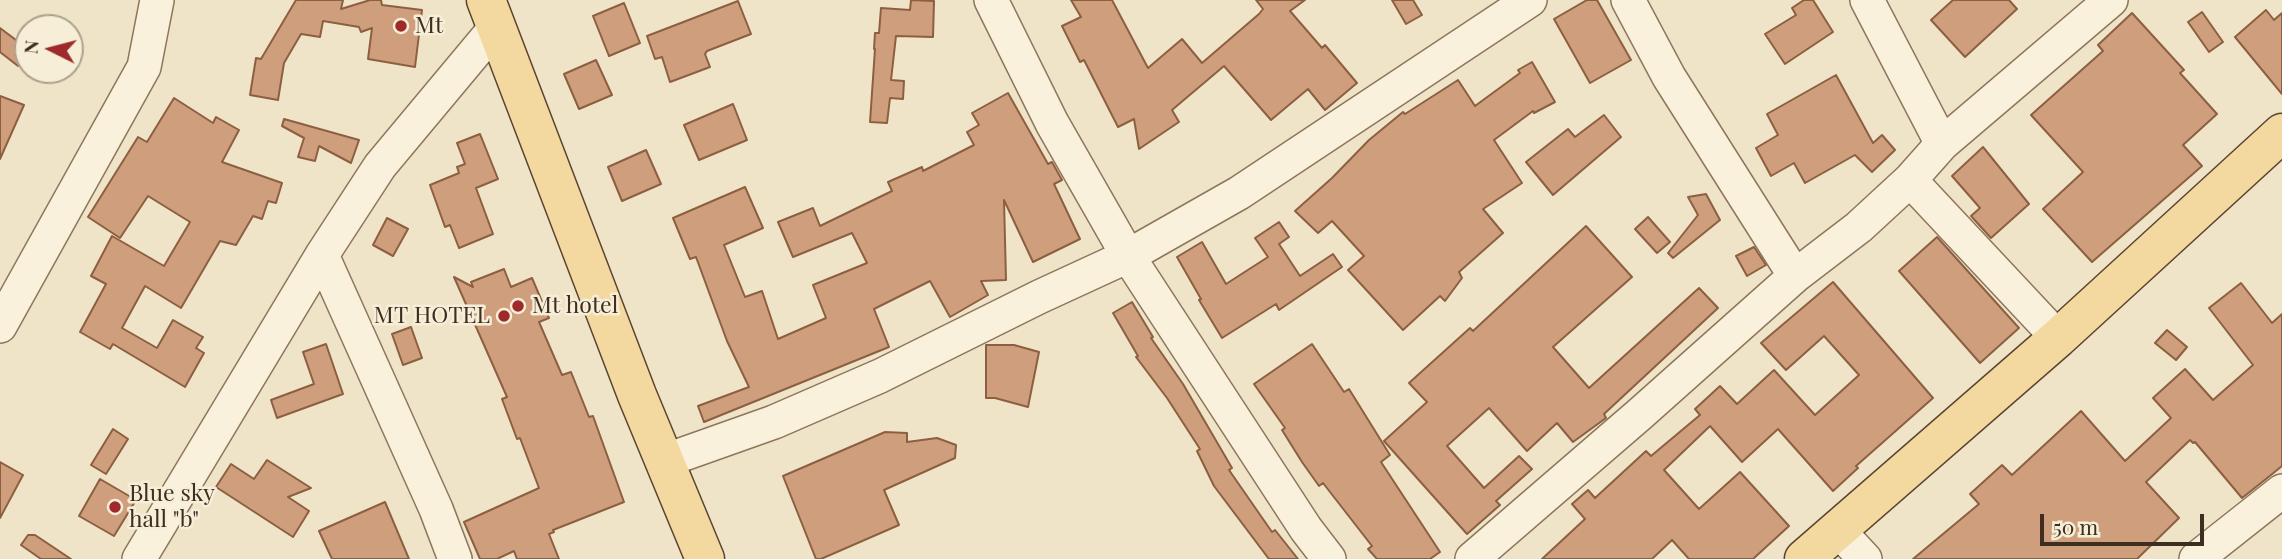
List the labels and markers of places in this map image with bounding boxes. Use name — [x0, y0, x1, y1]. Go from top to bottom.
place label: Mt — [415, 12, 443, 40]
marker: Mt — [393, 18, 409, 34]
place label: Mt hotel — [532, 292, 618, 320]
marker: Mt hotel — [510, 298, 526, 314]
place label: MT HOTEL — [374, 302, 490, 330]
marker: MT HOTEL — [496, 308, 512, 324]
place label: Blue sky hall "b" — [129, 480, 215, 534]
marker: Blue sky hall "b" — [107, 499, 123, 515]

